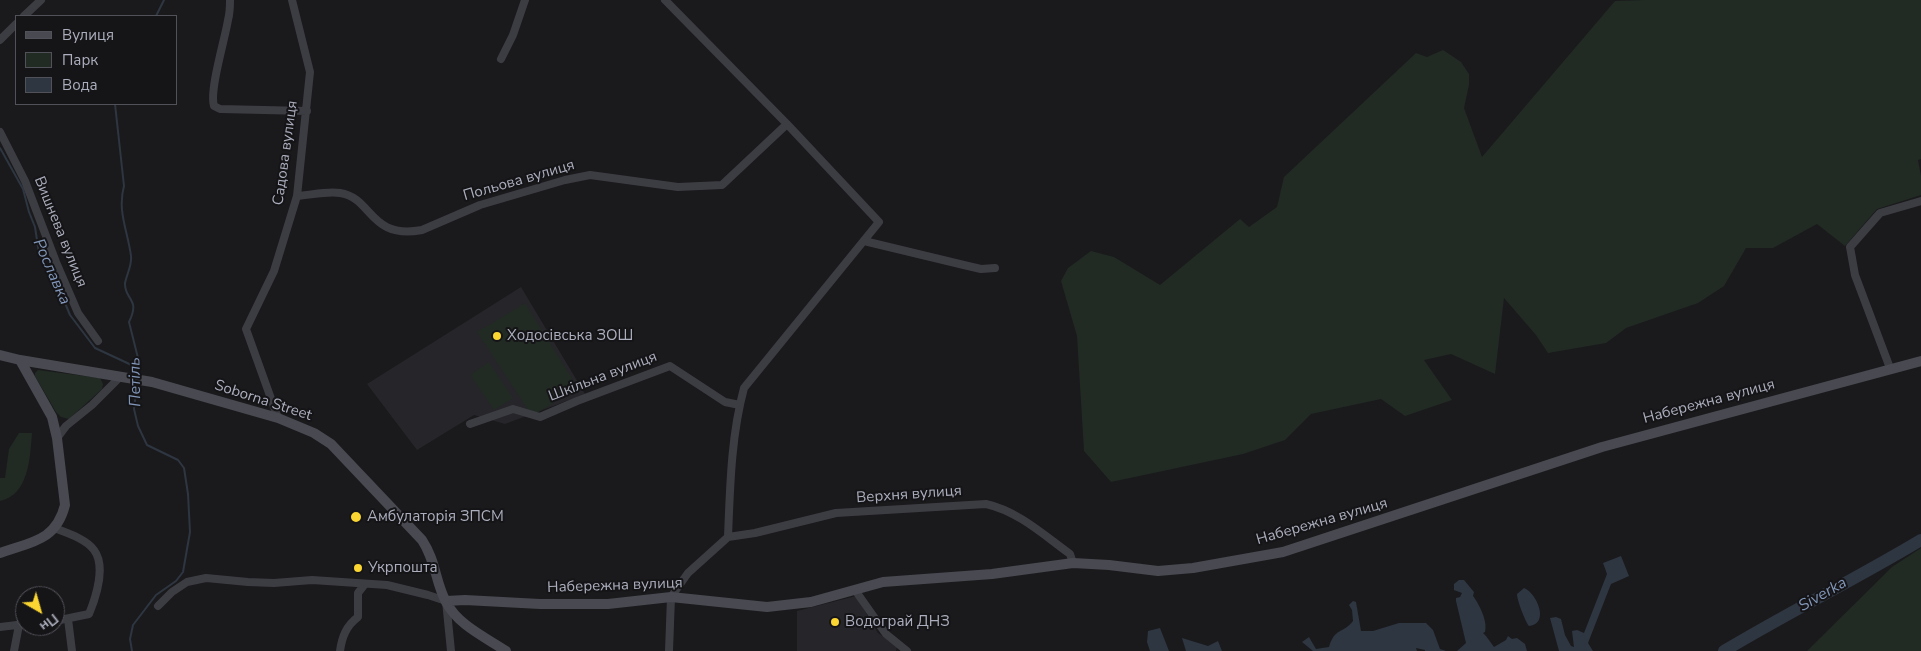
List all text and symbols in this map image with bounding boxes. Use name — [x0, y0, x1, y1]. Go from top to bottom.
legend — [15, 15, 178, 105]
text: Вулиця — [62, 25, 114, 45]
text: Парк — [62, 50, 98, 70]
text: Вода — [62, 75, 98, 95]
street label: Садова вулиця — [270, 99, 302, 207]
street label: Польова вулиця — [461, 156, 577, 206]
street label: Вишнева вулиця — [30, 174, 90, 290]
water label: Рославка — [28, 236, 74, 308]
place label: Ходосівська ЗОШ — [507, 327, 633, 345]
marker: Ходосівська ЗОШ — [491, 330, 503, 342]
street label: Шкільна вулиця — [546, 348, 660, 406]
water label: Петіль — [126, 357, 146, 407]
street label: Набережна вулиця — [1641, 376, 1777, 428]
street label: Soborna Street — [212, 377, 314, 425]
street label: Верхня вулиця — [856, 482, 962, 508]
street label: Набережна вулиця — [1254, 495, 1390, 549]
place label: Амбулаторія ЗПСМ — [367, 508, 504, 526]
marker: Амбулаторія ЗПСМ — [349, 510, 363, 524]
place label: Укрпошта — [368, 559, 438, 577]
marker: Укрпошта — [352, 562, 364, 574]
water label: Siverka — [1796, 574, 1850, 616]
street label: Набережна вулиця — [547, 575, 683, 597]
north arrow — [15, 586, 65, 636]
text: Пн — [35, 609, 62, 636]
place label: Водограй ДНЗ — [845, 613, 950, 631]
marker: Водограй ДНЗ — [829, 616, 841, 628]

